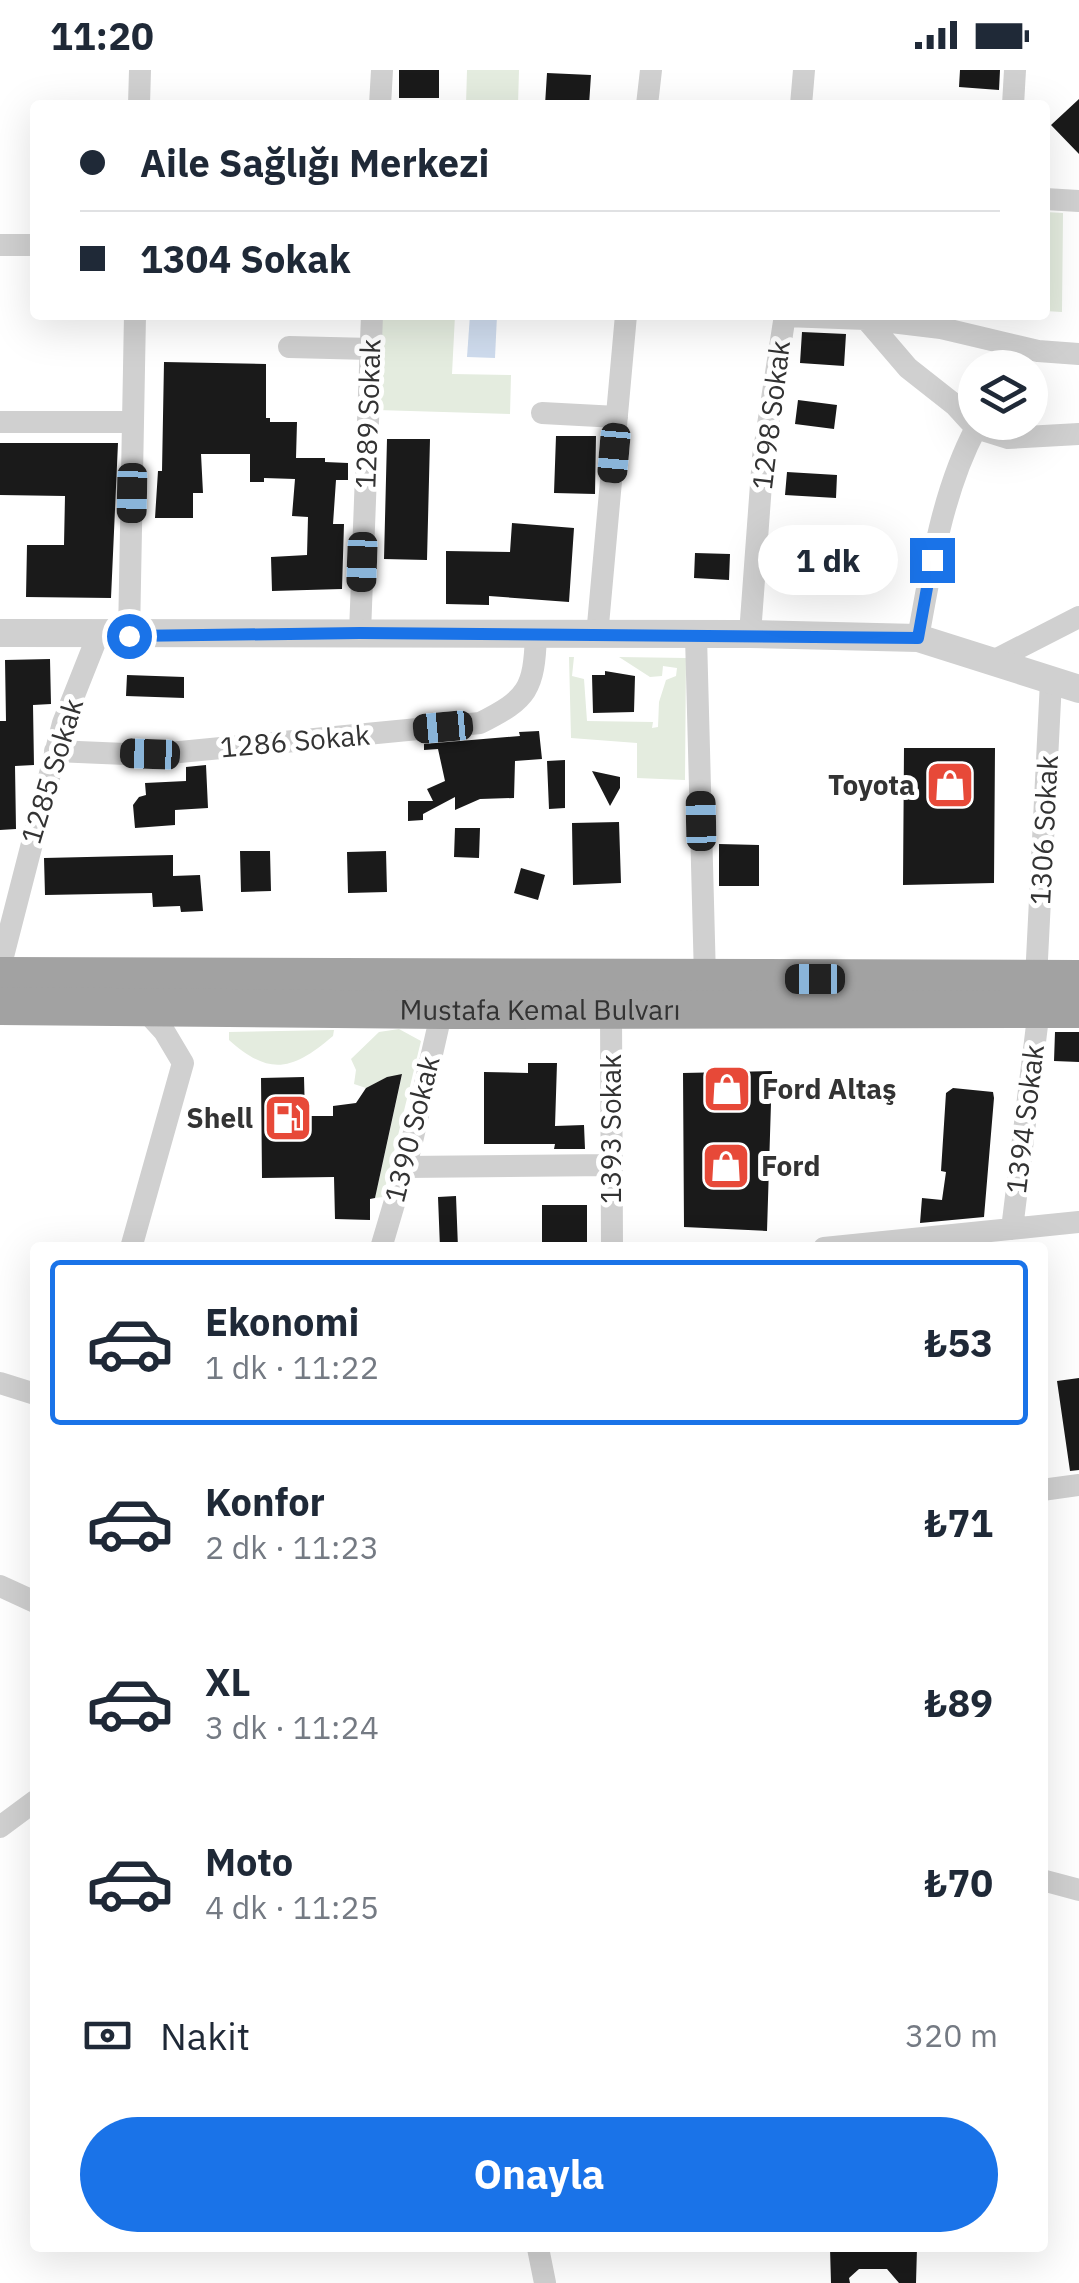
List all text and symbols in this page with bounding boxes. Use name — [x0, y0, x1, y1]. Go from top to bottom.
text: 11:20 — [50, 11, 154, 60]
text: Aile Sağlığı Merkezi — [140, 138, 489, 187]
text: 1304 Sokak — [140, 234, 351, 283]
street label: 1289 Sokak — [346, 338, 389, 490]
street label: 1298 Sokak — [743, 338, 798, 492]
map controls — [958, 350, 1048, 440]
button: layers — [958, 350, 1048, 440]
car — [596, 422, 632, 484]
car — [116, 463, 148, 523]
callout: 1 dk — [757, 525, 897, 595]
car — [346, 531, 378, 593]
route end — [910, 538, 955, 583]
text: 1 dk — [796, 539, 860, 581]
route start — [107, 614, 152, 659]
street label: 1285 Sokak — [12, 693, 91, 848]
car — [412, 709, 474, 745]
street label: 1286 Sokak — [219, 716, 372, 765]
car — [119, 738, 181, 770]
street label: 1306 Sokak — [1021, 754, 1066, 906]
shop icon: Toyota — [924, 759, 976, 811]
place label: Toyota — [828, 766, 915, 803]
car — [685, 791, 717, 851]
car — [785, 964, 845, 994]
street label: Mustafa Kemal Bulvarı — [399, 991, 680, 1028]
street label: 1394 Sokak — [997, 1042, 1052, 1196]
street label: 1390 Sokak — [375, 1051, 448, 1206]
street label: 1393 Sokak — [592, 1054, 629, 1204]
shop icon: Ford Altaş — [701, 1063, 753, 1115]
place label: Ford Altaş — [762, 1070, 896, 1107]
fuel station icon: Shell — [262, 1092, 314, 1144]
place label: Shell — [186, 1099, 253, 1136]
shop icon: Ford — [700, 1140, 752, 1192]
place label: Ford — [761, 1147, 821, 1184]
text: Ekonomi — [205, 1297, 359, 1346]
icon: car — [85, 1298, 175, 1388]
text: ₺53 — [924, 1318, 993, 1367]
text: 1 dk · 11:22 — [205, 1346, 379, 1388]
text: Konfor — [205, 1477, 325, 1526]
icon: car — [85, 1478, 175, 1568]
text: ₺71 — [924, 1498, 993, 1547]
text: 2 dk · 11:23 — [205, 1526, 379, 1568]
text: XL — [205, 1657, 251, 1706]
icon: car — [85, 1658, 175, 1748]
text: ₺89 — [924, 1678, 993, 1727]
text: 3 dk · 11:24 — [205, 1706, 379, 1748]
text: Moto — [205, 1837, 293, 1886]
icon: car — [85, 1838, 175, 1928]
text: ₺70 — [924, 1858, 993, 1907]
text: 4 dk · 11:25 — [205, 1886, 379, 1928]
icon: cash — [80, 2008, 135, 2063]
text: Nakit — [160, 2011, 250, 2060]
text: 320 m — [905, 2014, 998, 2056]
button: Onayla — [80, 2117, 998, 2232]

